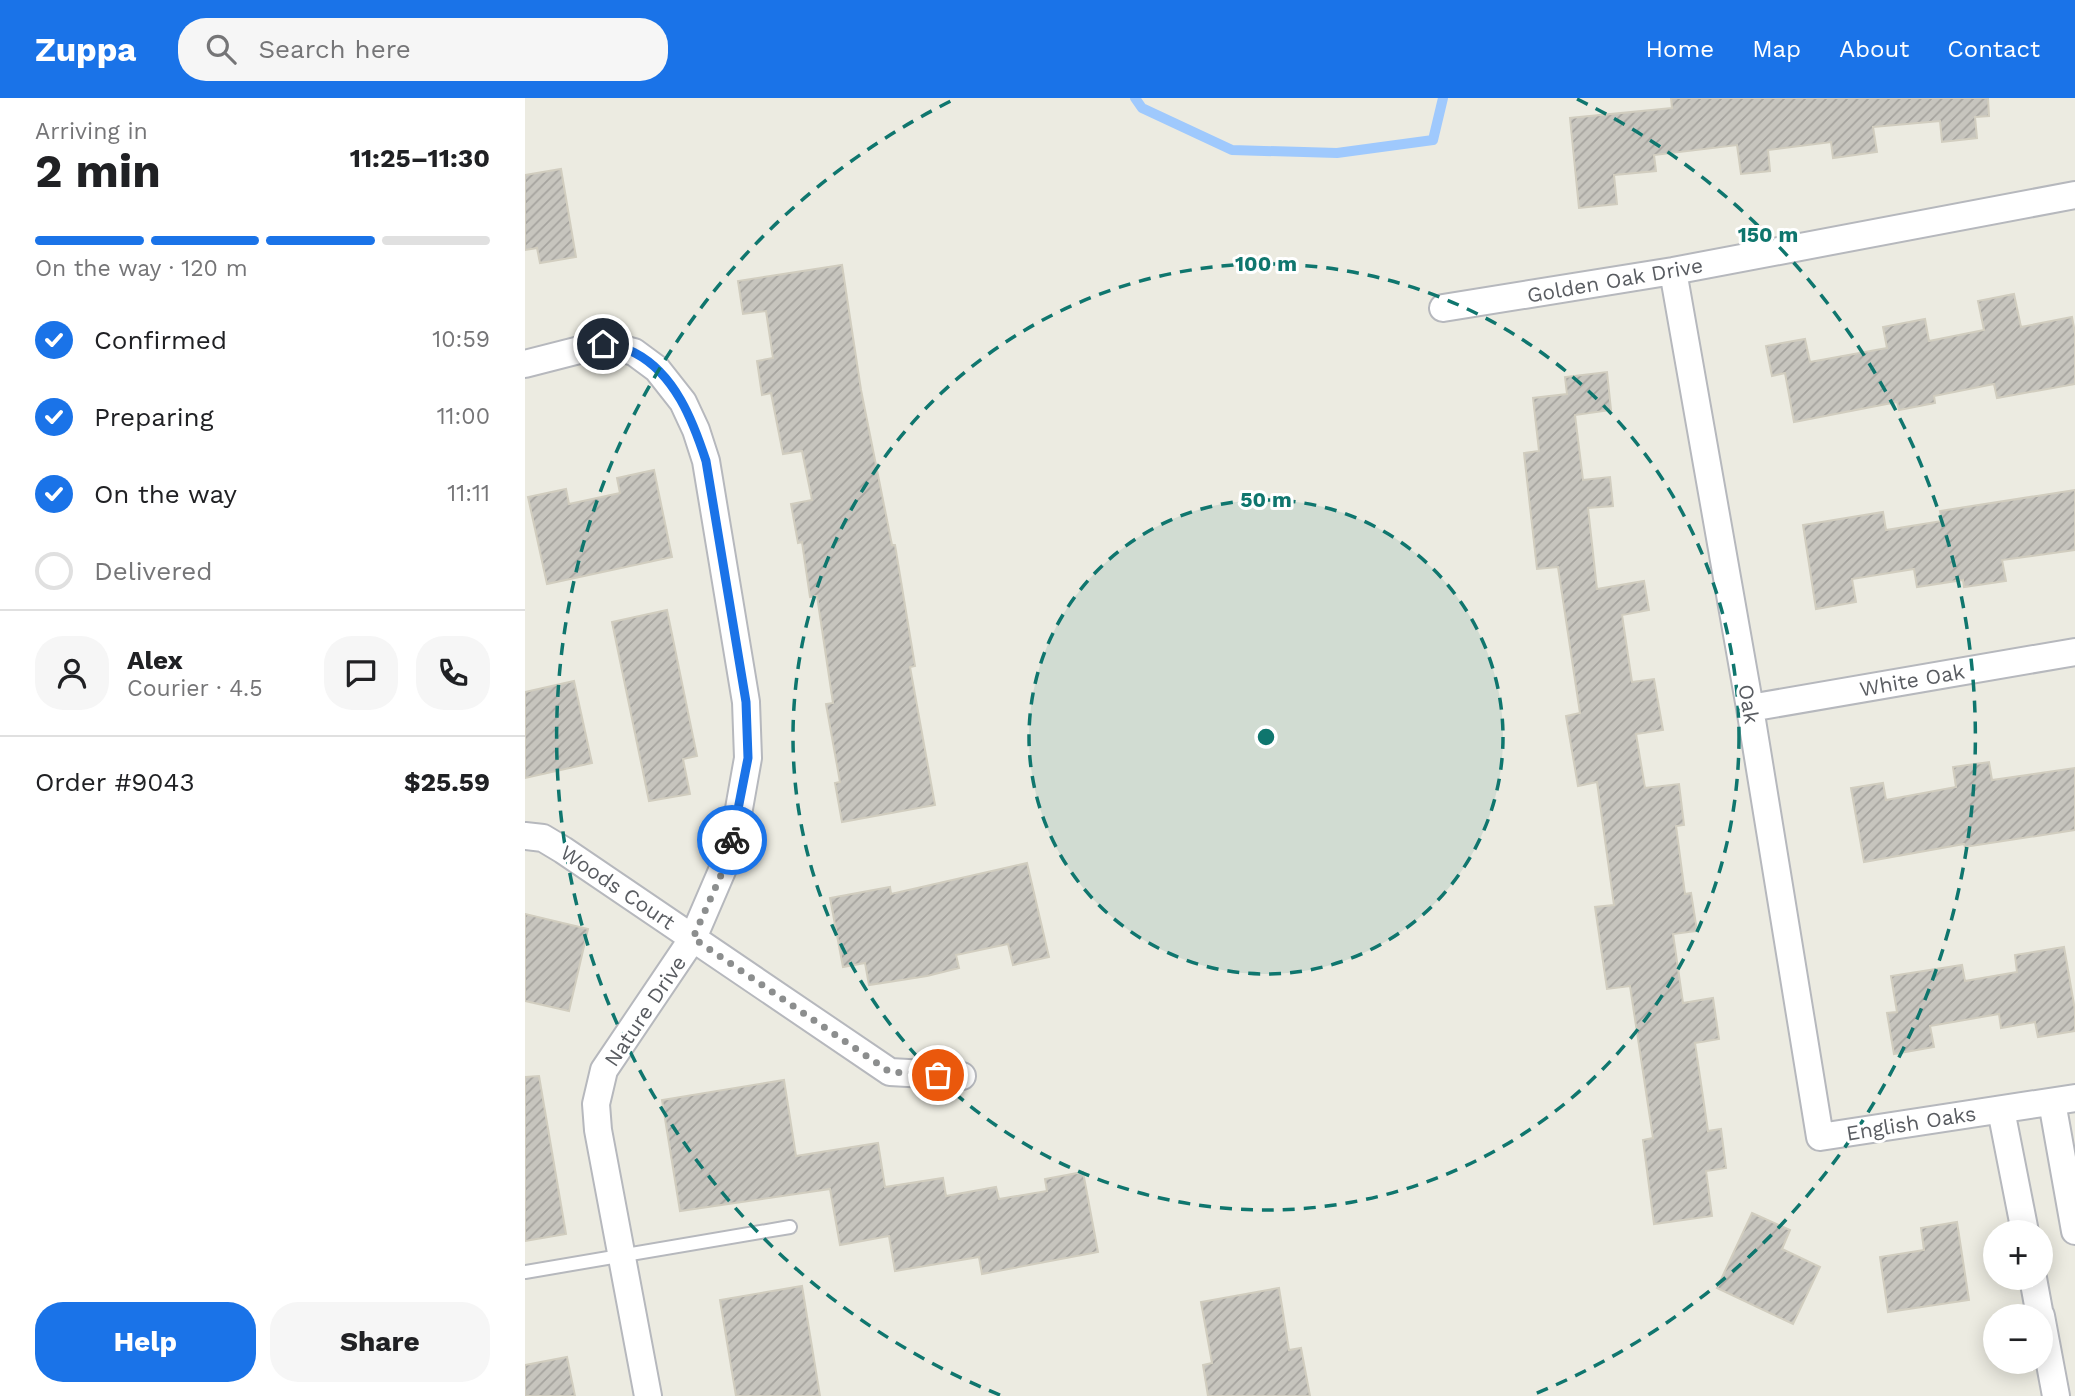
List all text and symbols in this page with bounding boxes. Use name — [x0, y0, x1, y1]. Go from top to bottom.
search box — [178, 18, 668, 81]
text: Zuppa — [35, 30, 136, 69]
icon: search — [202, 30, 240, 68]
text: Search here — [258, 34, 411, 64]
text: Home — [1646, 35, 1714, 63]
text: Map — [1752, 35, 1801, 63]
text: About — [1839, 35, 1909, 63]
text: Contact — [1947, 35, 2040, 63]
text: Arriving in — [35, 118, 148, 145]
text: 11:25–11:30 — [350, 143, 490, 173]
text: 2 min — [35, 144, 161, 198]
text: 150 m — [1738, 222, 1798, 247]
text: 100 m — [1235, 251, 1297, 276]
street label: Golden Oak Drive — [1525, 252, 1705, 308]
text: On the way · 120 m — [35, 255, 248, 282]
pin — [573, 314, 633, 374]
icon: check — [35, 321, 73, 359]
text: Confirmed — [94, 325, 227, 355]
icon: home — [584, 325, 622, 363]
text: 10:59 — [432, 326, 490, 353]
icon: check — [35, 398, 73, 436]
text: Preparing — [94, 402, 214, 432]
text: 11:00 — [437, 403, 490, 430]
icon: check — [35, 475, 73, 513]
text: On the way — [94, 479, 237, 509]
text: 11:11 — [447, 480, 490, 507]
text: 50 m — [1240, 487, 1292, 512]
text: Delivered — [94, 556, 213, 586]
button: person — [35, 636, 109, 710]
button: chat — [324, 636, 398, 710]
button: phone — [416, 636, 490, 710]
text: Alex — [127, 645, 183, 675]
street label: White Oak — [1857, 658, 1967, 702]
text: Courier · 4.5 — [127, 675, 263, 702]
street label: Oak — [1733, 682, 1765, 726]
centre of rings — [1254, 725, 1278, 749]
text: Order #9043 — [35, 767, 195, 797]
text: $25.59 — [404, 767, 490, 797]
courier — [697, 805, 767, 875]
icon: bike — [713, 821, 751, 859]
street label: Woods Court — [556, 840, 680, 935]
street label: Nature Drive — [599, 951, 691, 1071]
pin — [908, 1045, 968, 1105]
icon: bag — [919, 1056, 957, 1094]
street label: English Oaks — [1844, 1100, 1978, 1146]
map controls — [1983, 1220, 2053, 1374]
button: + — [1983, 1220, 2053, 1290]
button: Help — [35, 1302, 256, 1382]
button: Share — [270, 1302, 490, 1382]
button: − — [1983, 1304, 2053, 1374]

